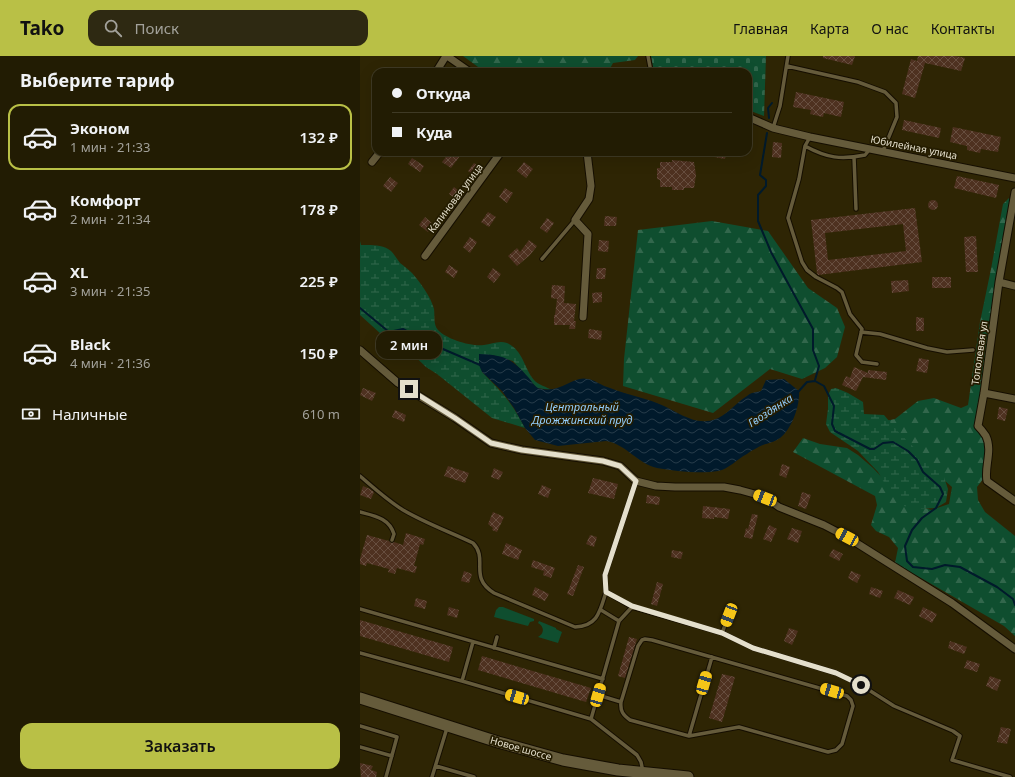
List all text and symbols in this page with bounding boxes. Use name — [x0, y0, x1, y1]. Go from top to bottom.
search box — [88, 10, 368, 46]
text: Tako — [20, 15, 64, 41]
icon: search — [102, 17, 124, 39]
text: Поиск — [134, 18, 179, 38]
text: Главная — [733, 19, 788, 38]
text: Карта — [810, 19, 849, 38]
text: О нас — [871, 19, 909, 38]
text: Контакты — [931, 19, 995, 38]
text: Выберите тариф — [20, 68, 175, 92]
text: Откуда — [416, 83, 471, 103]
text: Эконом — [70, 118, 130, 138]
icon: car — [22, 119, 58, 155]
text: Куда — [416, 122, 453, 142]
text: 132 ₽ — [299, 127, 338, 147]
street label: Юбилейная улица — [869, 132, 959, 162]
text: 1 мин · 21:33 — [70, 138, 150, 156]
street label: Калиновая улица — [424, 160, 486, 236]
text: Комфорт — [70, 190, 140, 210]
icon: car — [22, 191, 58, 227]
text: 178 ₽ — [299, 199, 338, 219]
text: 2 мин · 21:34 — [70, 210, 150, 228]
text: XL — [70, 262, 88, 282]
icon: car — [22, 263, 58, 299]
text: 225 ₽ — [299, 271, 338, 291]
text: 3 мин · 21:35 — [70, 282, 150, 300]
street label: Тополевая ул — [968, 320, 990, 386]
callout: 2 мин — [376, 331, 442, 359]
text: Black — [70, 334, 110, 354]
icon: car — [22, 335, 58, 371]
text: 2 мин — [390, 336, 428, 354]
text: 150 ₽ — [299, 343, 338, 363]
text: 4 мин · 21:36 — [70, 354, 150, 372]
route end — [400, 380, 418, 398]
water label: Гвоздянка — [745, 390, 795, 430]
water label: Центральный Дрожжинский пруд — [531, 399, 632, 427]
icon: cash — [20, 403, 42, 425]
text: Наличные — [52, 404, 127, 424]
text: 610 m — [302, 405, 340, 423]
car — [752, 488, 778, 508]
car — [834, 526, 860, 548]
car — [719, 602, 739, 628]
car — [695, 670, 713, 696]
route start — [852, 676, 870, 694]
car — [589, 682, 607, 708]
car — [819, 682, 845, 700]
car — [504, 688, 530, 706]
button: Заказать — [20, 723, 340, 769]
street label: Новое шоссе — [489, 733, 554, 764]

